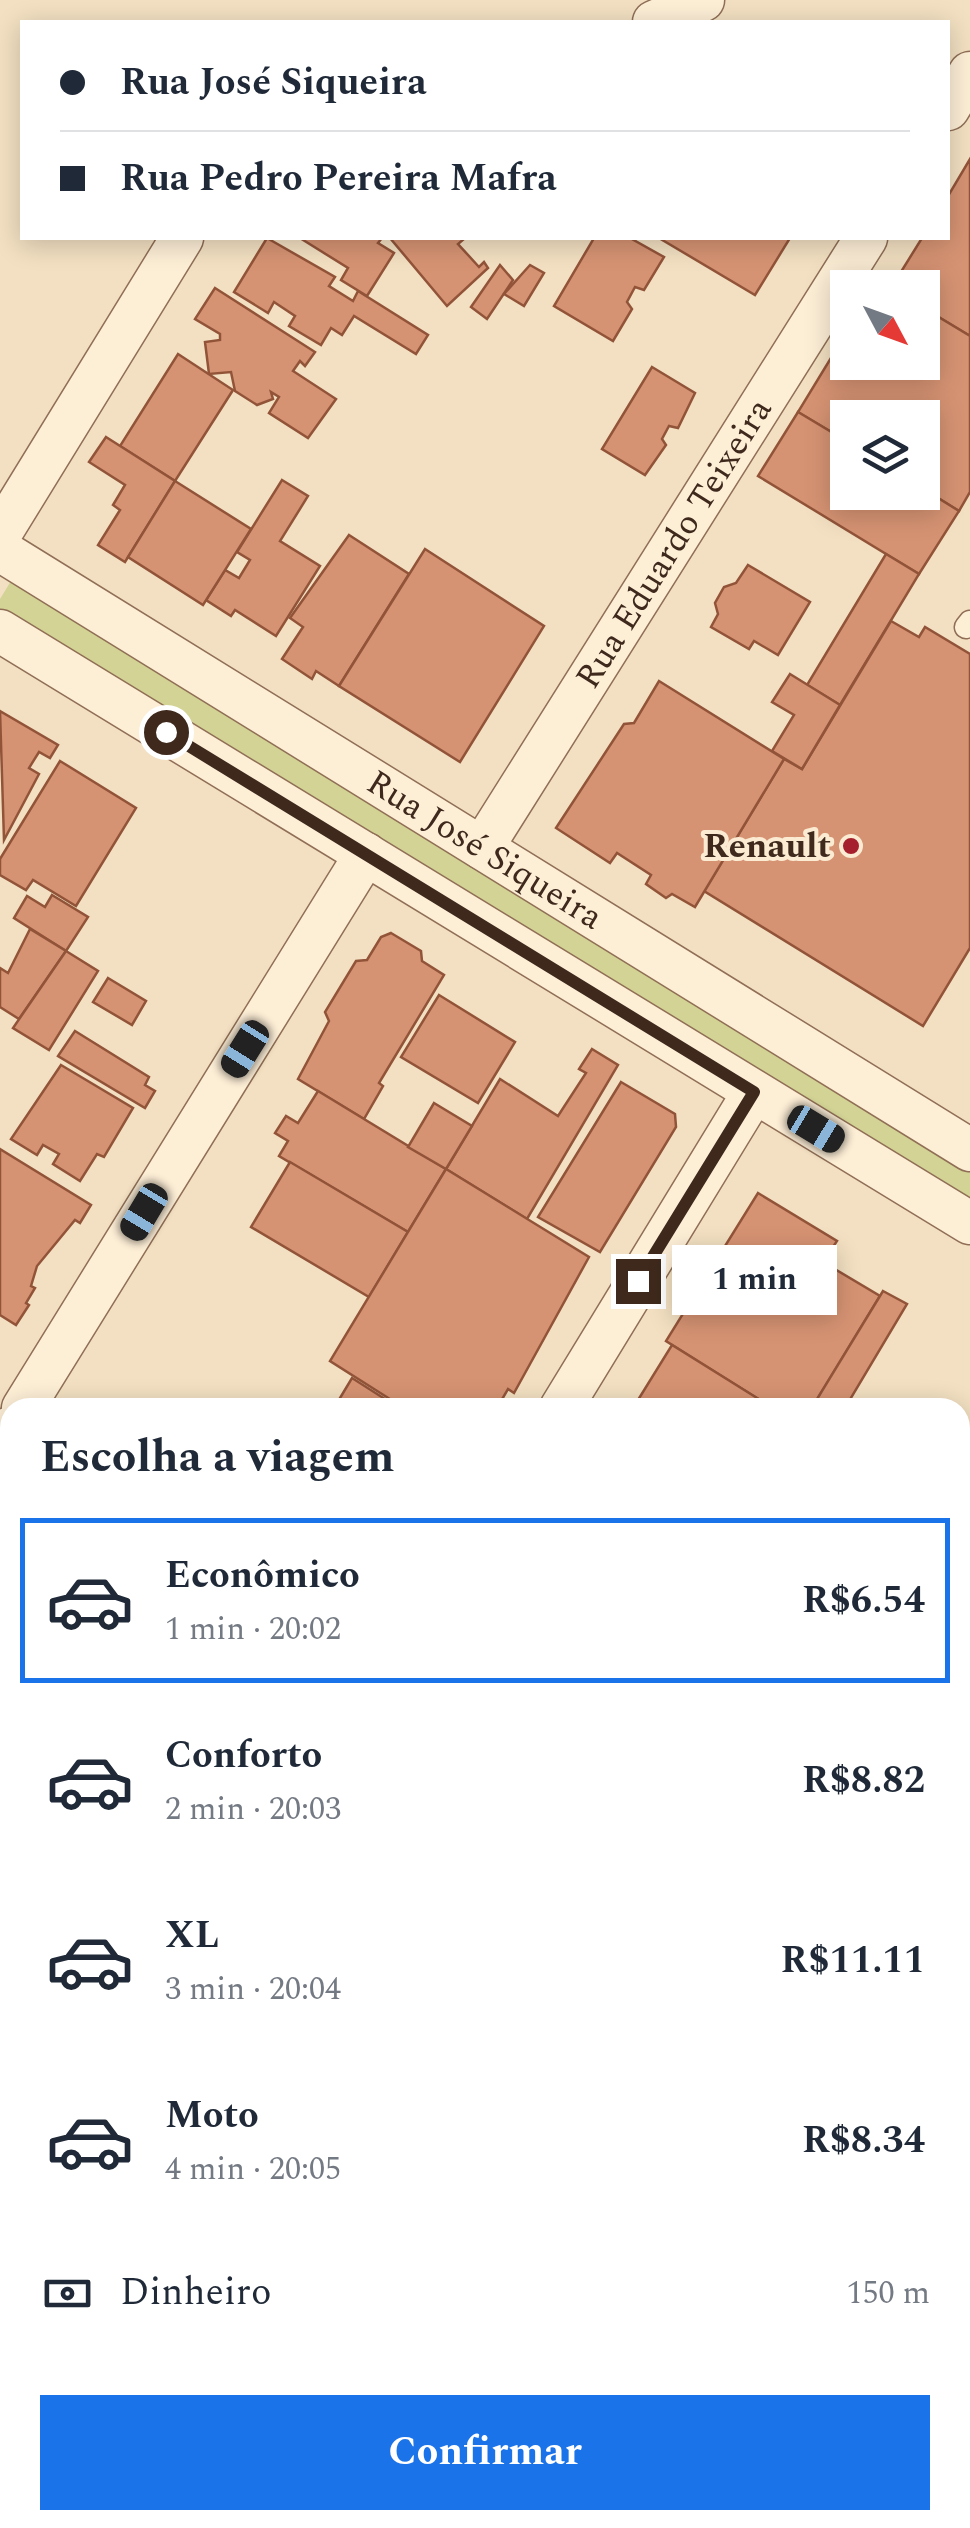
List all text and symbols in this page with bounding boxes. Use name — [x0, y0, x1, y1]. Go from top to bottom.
text: Rua José Siqueira — [120, 54, 427, 112]
text: Rua Pedro Pereira Mafra — [120, 150, 557, 208]
north arrow — [830, 270, 940, 380]
map controls — [830, 270, 940, 510]
street label: Rua Eduardo Teixeira — [562, 387, 785, 699]
button: layers — [830, 400, 940, 510]
route start — [144, 710, 189, 755]
street label: Rua José Siqueira — [356, 756, 613, 943]
place label: Renault — [703, 820, 831, 873]
marker: Renault — [840, 835, 862, 857]
car — [216, 1016, 274, 1082]
car — [783, 1101, 849, 1157]
car — [116, 1179, 172, 1245]
callout: 1 min — [673, 1246, 838, 1316]
text: 1 min — [712, 1255, 797, 1304]
route end — [616, 1259, 661, 1304]
text: Escolha a viagem — [40, 1423, 394, 1492]
text: Econômico — [165, 1547, 360, 1605]
icon: car — [45, 1556, 135, 1646]
text: R$6.54 — [802, 1572, 925, 1630]
text: 1 min · 20:02 — [165, 1605, 341, 1654]
text: Conforto — [165, 1727, 322, 1785]
icon: car — [45, 1736, 135, 1826]
text: R$8.82 — [802, 1752, 925, 1810]
text: 2 min · 20:03 — [165, 1785, 341, 1834]
text: XL — [165, 1907, 219, 1965]
icon: car — [45, 1916, 135, 2006]
text: R$11.11 — [781, 1932, 925, 1990]
text: 3 min · 20:04 — [165, 1965, 341, 2014]
text: Moto — [165, 2087, 259, 2145]
icon: car — [45, 2096, 135, 2186]
text: R$8.34 — [802, 2112, 925, 2170]
text: 4 min · 20:05 — [165, 2145, 341, 2194]
text: Dinheiro — [120, 2264, 271, 2322]
icon: cash — [40, 2266, 95, 2321]
text: 150 m — [846, 2269, 930, 2318]
button: Confirmar — [40, 2395, 930, 2510]

